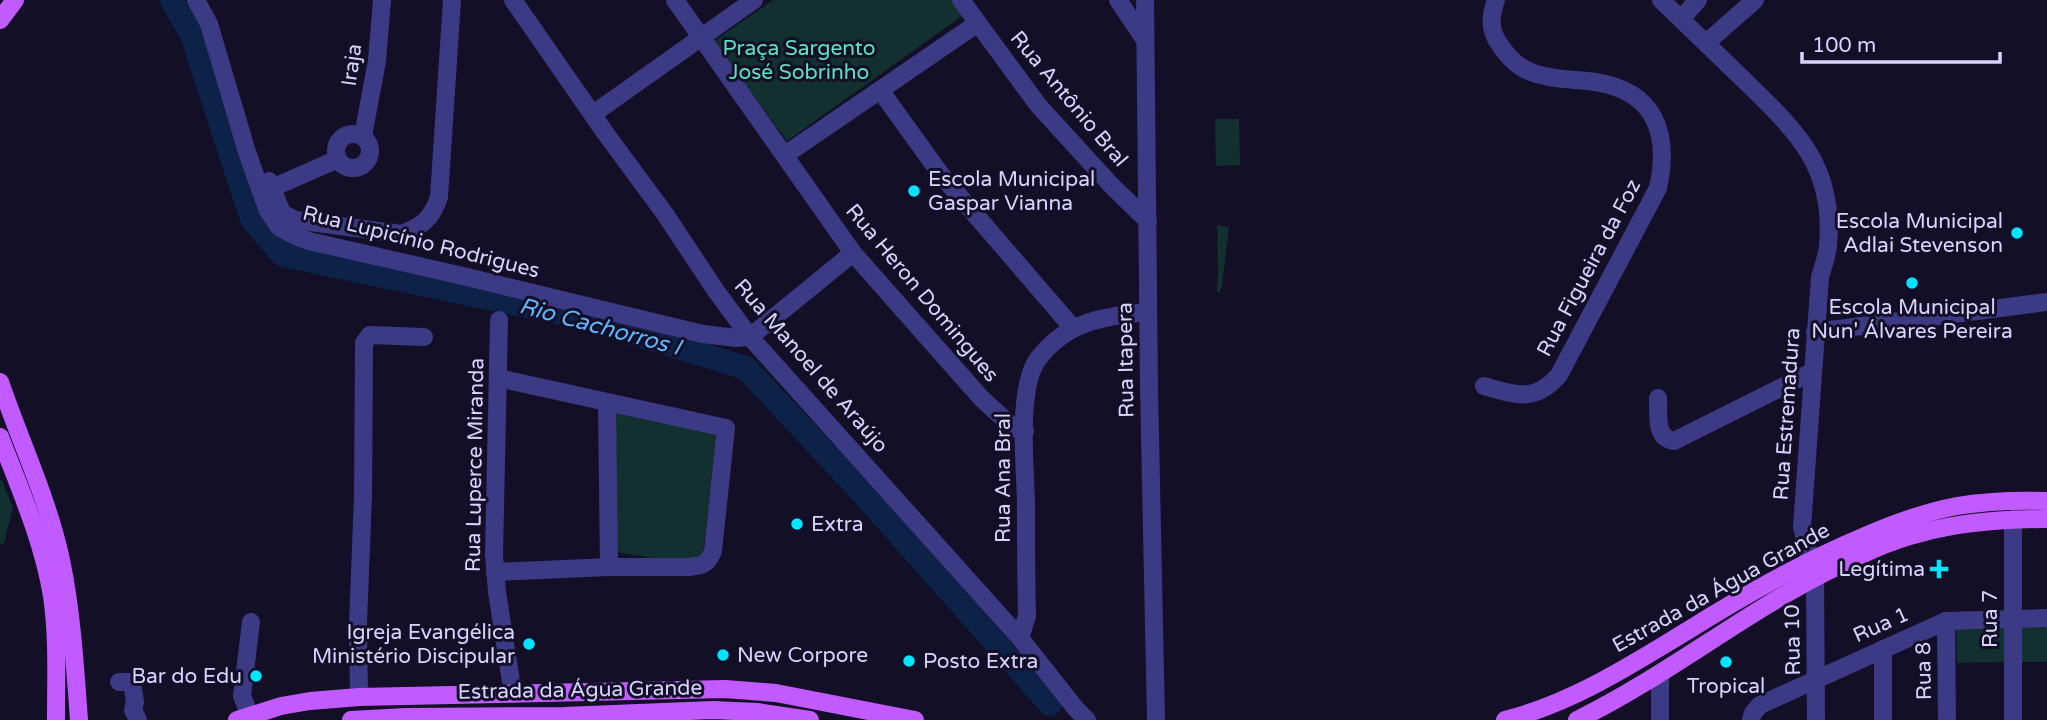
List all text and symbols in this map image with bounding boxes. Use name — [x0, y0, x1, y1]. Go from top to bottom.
scale bar — [1802, 21, 2000, 65]
street label: Rua Antônio Bral — [1005, 26, 1133, 172]
text: 100 m — [1812, 33, 1876, 58]
park label: Praça Sargento José Sobrinho — [722, 36, 876, 85]
street label: Iraja — [337, 42, 367, 88]
place label: Escola Municipal Gaspar Vianna — [928, 167, 1095, 216]
street label: Rua Figueira da Foz — [1532, 175, 1646, 361]
marker: Escola Municipal Gaspar Vianna — [906, 183, 922, 199]
street label: Rua Heron Domingues — [840, 199, 1004, 387]
street label: Rua Lupicínio Rodrigues — [300, 200, 542, 284]
place label: Escola Municipal Adlai Stevenson — [1836, 209, 2003, 258]
marker: Escola Municipal Adlai Stevenson — [2009, 225, 2025, 241]
street label: Rua Manoel de Araújo — [729, 274, 893, 458]
marker: Escola Municipal Nun' Álvares Pereira — [1904, 275, 1920, 291]
water label: Rio Cachorros I — [516, 292, 686, 363]
place label: Escola Municipal Nun' Álvares Pereira — [1811, 295, 2013, 344]
street label: Rua Itapera — [1112, 302, 1140, 418]
street label: Rua Estremadura — [1769, 327, 1805, 501]
street label: Rua Luperce Miranda — [461, 358, 489, 572]
street label: Rua Ana Bral — [991, 413, 1016, 543]
place label: Extra — [811, 512, 864, 537]
marker: Extra — [789, 516, 805, 532]
street label: Estrada da Água Grande — [1608, 518, 1834, 658]
place label: Legítima — [1838, 557, 1925, 582]
marker: Legítima — [1931, 561, 1947, 577]
street label: Rua 7 — [1978, 590, 2003, 648]
street label: Rua 1 — [1849, 602, 1913, 648]
street label: Rua 10 — [1780, 604, 1806, 676]
place label: Igreja Evangélica Ministério Discipular — [312, 620, 515, 669]
marker: Igreja Evangélica Ministério Discipular — [521, 636, 537, 652]
street label: Rua 8 — [1911, 642, 1937, 700]
place label: New Corpore — [737, 643, 868, 668]
marker: New Corpore — [715, 647, 731, 663]
place label: Posto Extra — [923, 649, 1038, 674]
marker: Posto Extra — [901, 653, 917, 669]
marker: Tropical — [1718, 654, 1734, 670]
place label: Bar do Edu — [132, 664, 242, 689]
marker: Bar do Edu — [248, 668, 264, 684]
place label: Tropical — [1687, 674, 1765, 699]
street label: Estrada da Água Grande — [458, 675, 703, 705]

